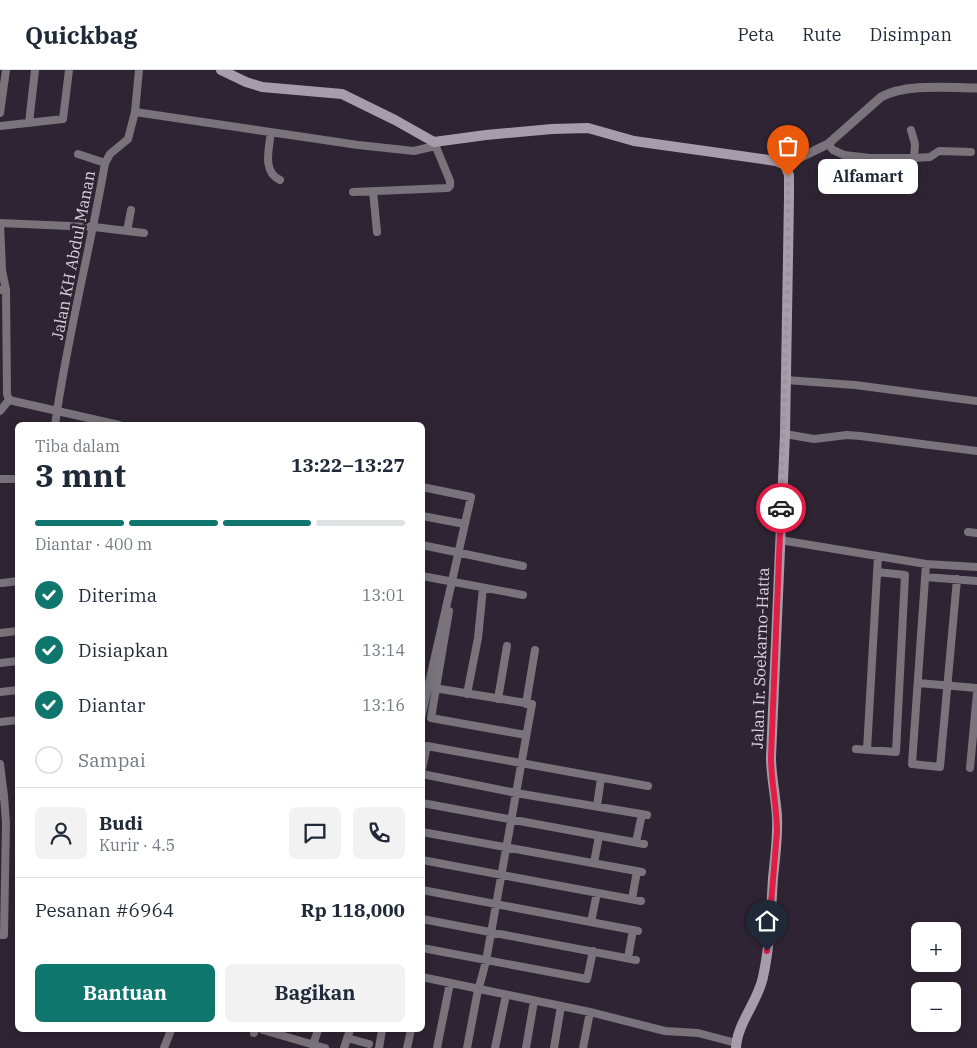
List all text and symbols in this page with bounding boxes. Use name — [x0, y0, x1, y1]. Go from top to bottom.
text: Quickbag — [25, 19, 137, 51]
text: Peta — [738, 23, 774, 46]
text: Rute — [802, 23, 841, 46]
text: Disimpan — [869, 23, 952, 46]
pin — [767, 125, 809, 176]
icon: bag — [774, 132, 802, 160]
callout: Alfamart — [818, 158, 918, 194]
text: Alfamart — [833, 166, 903, 186]
street label: Jalan KH Abdul Manan — [47, 169, 99, 341]
text: Tiba dalam — [35, 436, 120, 456]
text: 13:22–13:27 — [291, 453, 405, 477]
text: 3 mnt — [35, 454, 126, 496]
courier — [756, 483, 806, 533]
icon: car — [767, 494, 795, 522]
text: Diantar · 400 m — [35, 534, 152, 554]
street label: Jalan Ir. Soekarno-Hatta — [747, 567, 773, 749]
icon: check — [35, 581, 63, 609]
text: Diterima — [78, 583, 157, 607]
text: 13:01 — [362, 585, 405, 605]
icon: check — [35, 636, 63, 664]
text: Disiapkan — [78, 638, 168, 662]
text: 13:14 — [362, 640, 405, 660]
icon: check — [35, 691, 63, 719]
text: Diantar — [78, 693, 145, 717]
text: 13:16 — [362, 695, 405, 715]
text: Sampai — [78, 748, 146, 772]
button: person — [35, 807, 87, 859]
button: chat — [289, 807, 341, 859]
button: phone — [353, 807, 405, 859]
text: Budi — [99, 811, 143, 835]
text: Kurir · 4.5 — [99, 835, 175, 855]
text: Pesanan #6964 — [35, 898, 174, 922]
text: Rp 118,000 — [301, 898, 405, 922]
pin — [746, 900, 788, 951]
icon: home — [753, 907, 781, 935]
map controls — [911, 922, 961, 1032]
button: + — [911, 922, 961, 972]
button: Bantuan — [35, 964, 215, 1022]
button: Bagikan — [225, 964, 405, 1022]
button: − — [911, 982, 961, 1032]

